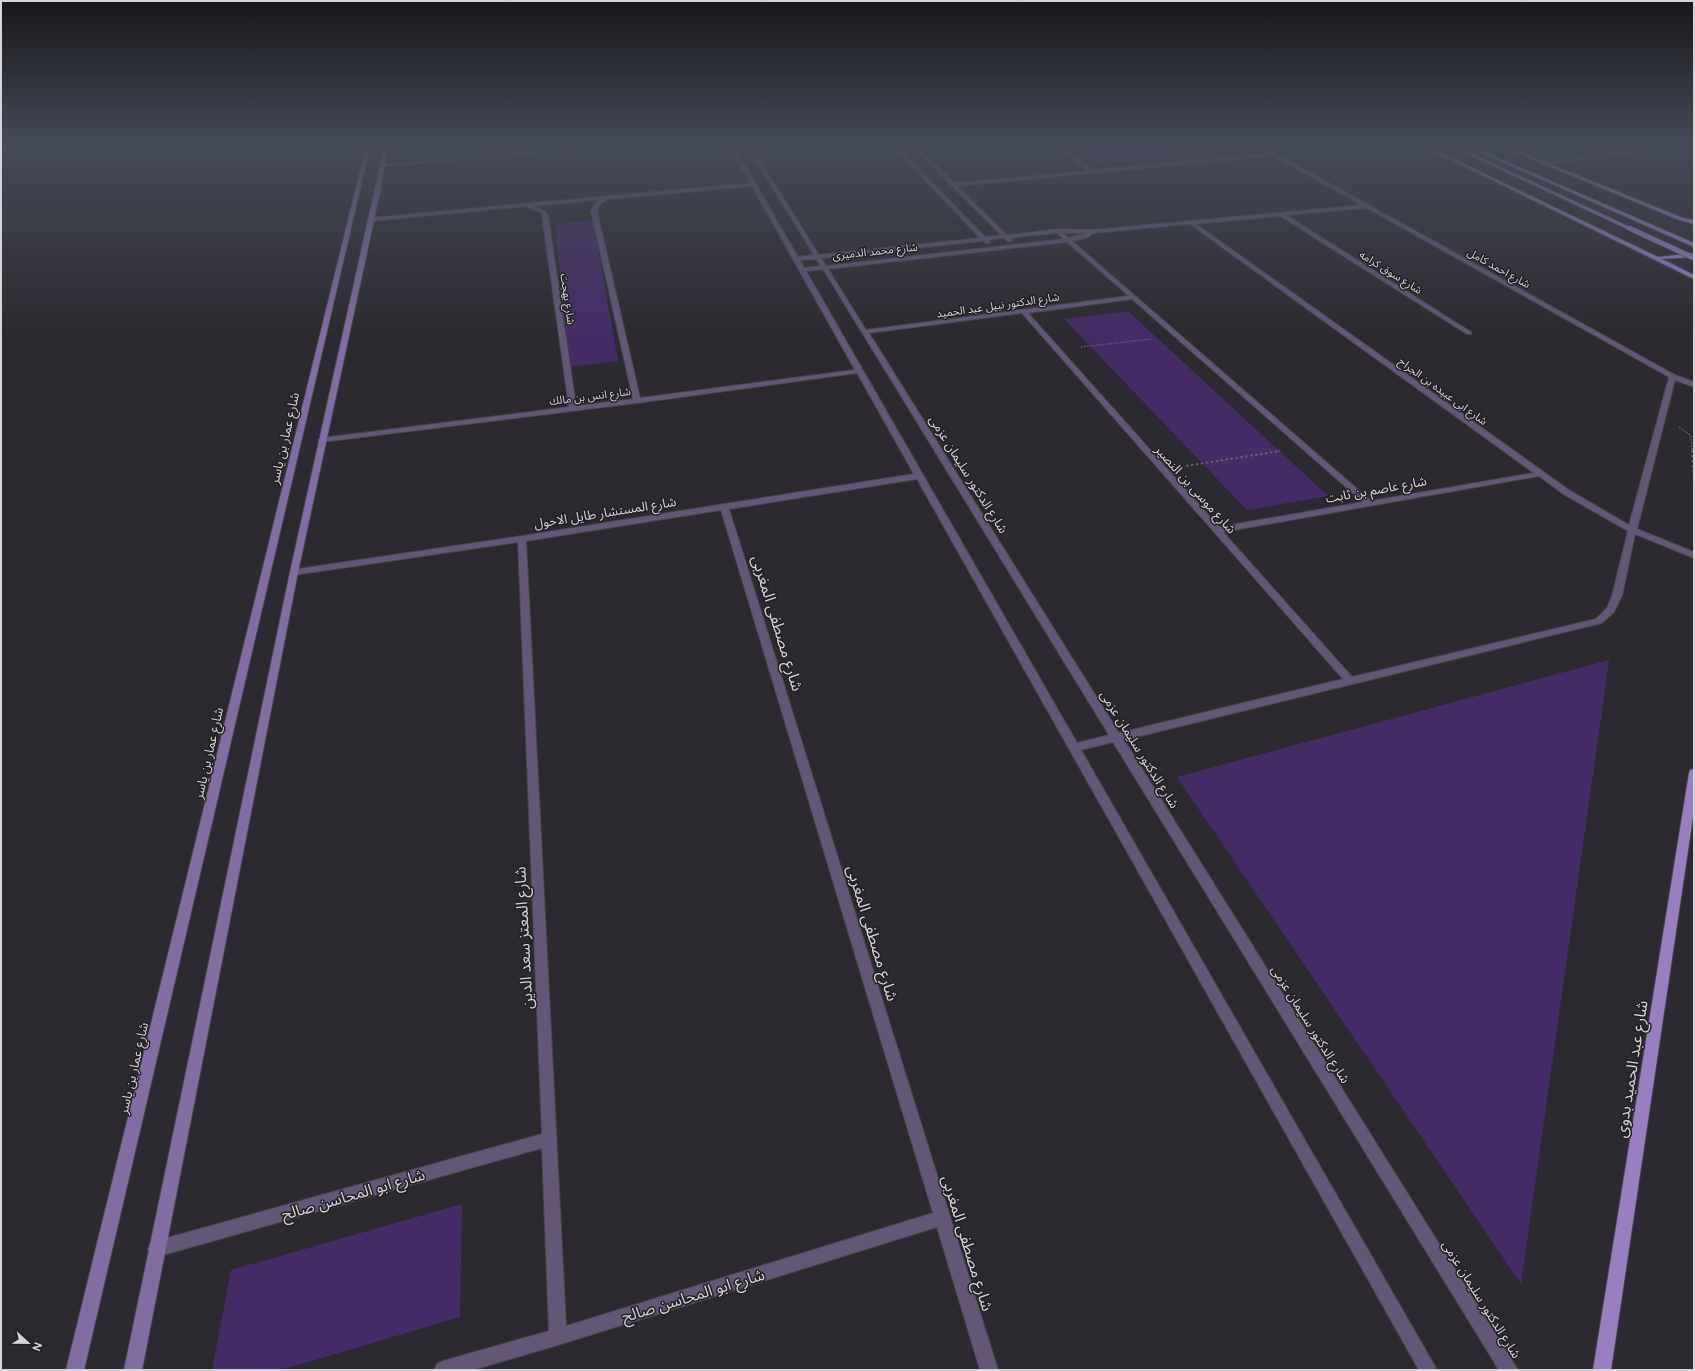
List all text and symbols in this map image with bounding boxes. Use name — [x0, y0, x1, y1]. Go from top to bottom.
street label: شارع محمد الدميرى — [832, 241, 919, 263]
street label: شارع احمد كامل — [1465, 246, 1533, 292]
street label: شارع سوق كرامه — [1356, 248, 1425, 298]
street label: شارع بهجت — [556, 273, 578, 326]
street label: شارع الدكتور نبيل عبد الحميد — [936, 290, 1061, 322]
street label: شارع ابى عبيده بن الجراح — [1395, 355, 1490, 429]
street label: شارع انس بن مالك — [549, 385, 632, 409]
street label: شارع عمار بن ياسر — [266, 391, 305, 487]
street label: شارع الدكتور سليمان عزمى — [924, 413, 1011, 538]
street label: شارع موسى بن النصير — [1149, 441, 1239, 539]
street label: شارع عاصم بن ثابت — [1324, 473, 1428, 509]
street label: شارع المستشار طايل الاحول — [533, 494, 678, 534]
street label: شارع مصطفى المغربى — [745, 553, 807, 694]
street label: شارع الدكتور سليمان عزمى — [1095, 688, 1182, 813]
street label: شارع عمار بن ياسر — [190, 706, 229, 802]
street label: شارع مصطفى المغربى — [840, 863, 902, 1004]
street label: شارع المعتز سعد الدين — [510, 866, 540, 1010]
street label: شارع الدكتور سليمان عزمى — [1266, 963, 1353, 1088]
street label: شارع عبد الحميد بدوى — [1611, 999, 1655, 1140]
street label: شارع عمار بن ياسر — [115, 1021, 154, 1117]
street label: شارع ابو المحاسن صالح — [279, 1165, 428, 1227]
street label: شارع مصطفى المغربى — [935, 1173, 997, 1314]
street label: شارع الدكتور سليمان عزمى — [1437, 1238, 1524, 1363]
street label: شارع ابو المحاسن صالح — [619, 1265, 768, 1329]
north arrow — [8, 1323, 48, 1363]
text: N — [30, 1341, 44, 1353]

